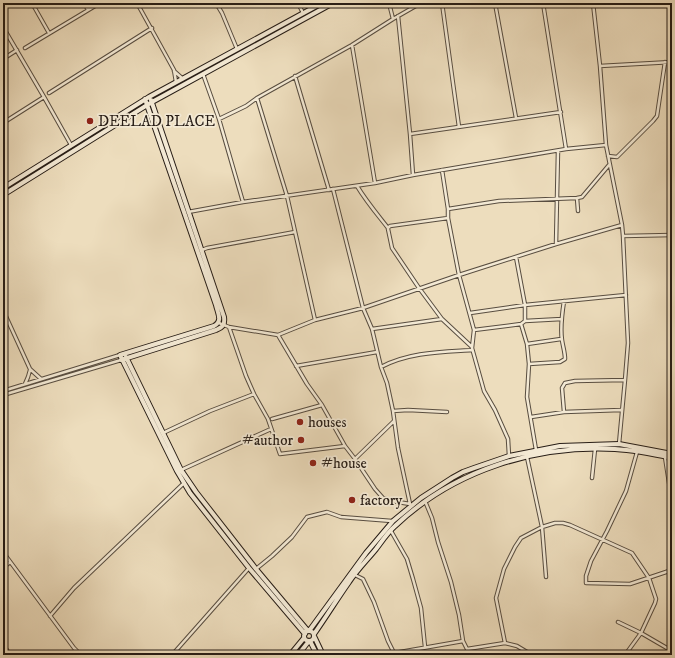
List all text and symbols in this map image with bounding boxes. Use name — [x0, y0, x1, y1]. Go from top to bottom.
place label: DEELAD PLACE — [98, 112, 215, 131]
marker: DEELAD PLACE — [85, 116, 95, 126]
place label: houses — [308, 413, 347, 432]
marker: houses — [295, 417, 305, 427]
place label: #author — [242, 431, 293, 450]
marker: #author — [296, 435, 306, 445]
place label: #house — [321, 454, 367, 473]
marker: #house — [308, 458, 318, 468]
place label: factory — [360, 491, 403, 510]
marker: factory — [347, 495, 357, 505]

